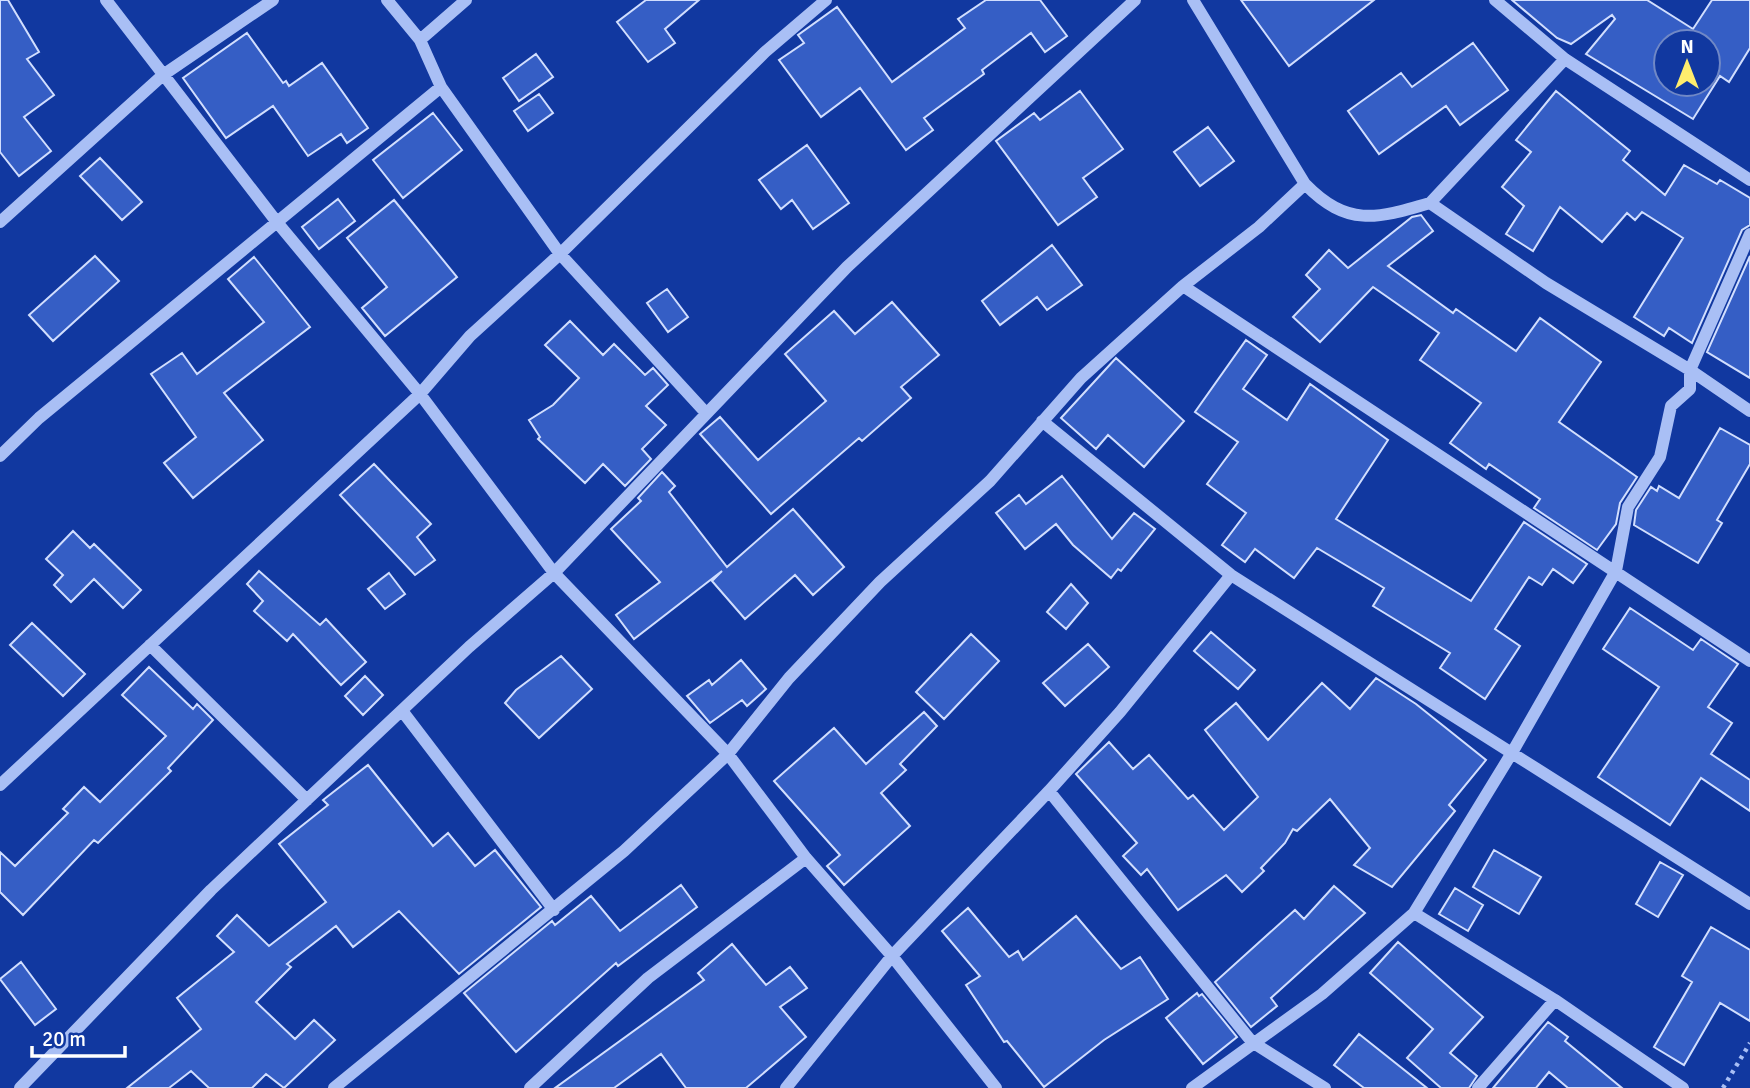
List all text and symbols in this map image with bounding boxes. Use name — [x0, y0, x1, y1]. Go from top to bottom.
north arrow — [1652, 28, 1722, 98]
text: N — [1680, 35, 1694, 59]
scale bar — [32, 1014, 124, 1058]
text: 20 m — [42, 1026, 86, 1052]

